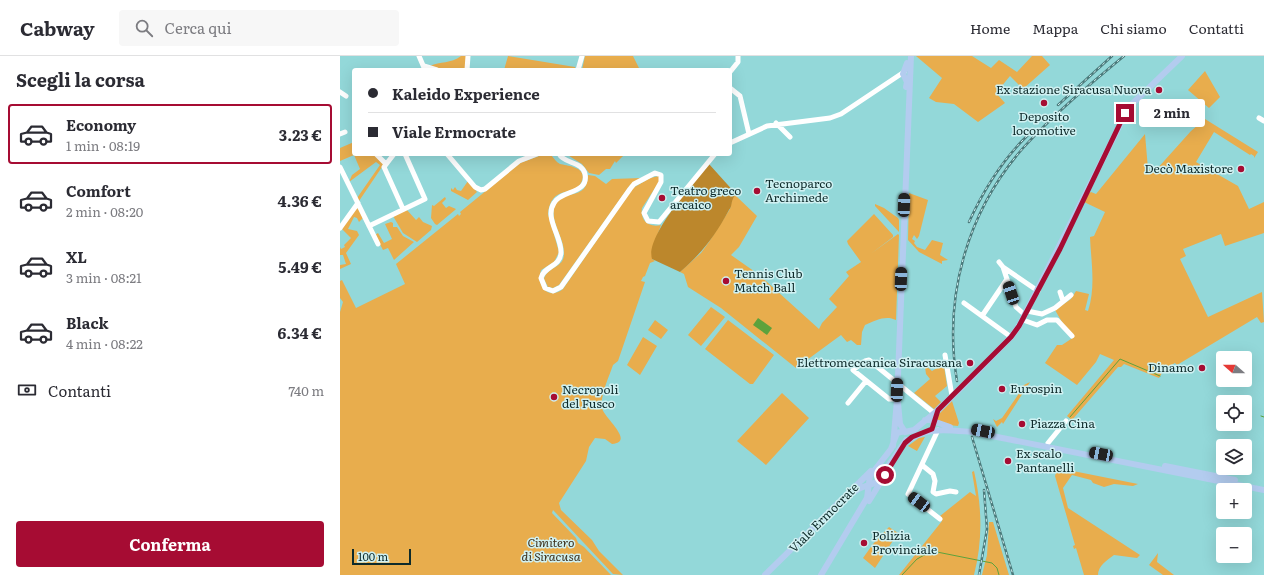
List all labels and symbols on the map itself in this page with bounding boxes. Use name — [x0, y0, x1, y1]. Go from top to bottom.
place label: Ex stazione Siracusa Nuova — [996, 80, 1152, 98]
marker: Ex stazione Siracusa Nuova — [1154, 85, 1164, 95]
marker: Deposito locomotive — [1039, 98, 1049, 108]
callout: 2 min — [1139, 99, 1205, 127]
route end — [1116, 104, 1134, 122]
place label: Deposito locomotive — [1012, 107, 1076, 139]
place label: Decò Maxistore — [1144, 159, 1233, 177]
marker: Decò Maxistore — [1236, 164, 1246, 174]
place label: Tecnoparco Archimede — [765, 174, 832, 206]
place label: Teatro greco arcaico — [670, 181, 741, 213]
marker: Tecnoparco Archimede — [752, 186, 762, 196]
marker: Teatro greco arcaico — [657, 193, 667, 203]
car — [898, 193, 910, 217]
place label: Tennis Club Match Ball — [734, 264, 802, 296]
car — [895, 267, 907, 291]
marker: Tennis Club Match Ball — [721, 276, 731, 286]
car — [1002, 280, 1020, 306]
north arrow — [1216, 351, 1252, 387]
place label: Elettromeccanica Siracusana — [797, 353, 963, 371]
marker: Elettromeccanica Siracusana — [965, 358, 975, 368]
place label: Dinamo — [1148, 358, 1194, 376]
marker: Dinamo — [1197, 363, 1207, 373]
car — [891, 378, 903, 402]
place label: Eurospin — [1010, 379, 1062, 397]
place label: Necropoli del Fusco — [562, 380, 618, 412]
marker: Eurospin — [997, 384, 1007, 394]
marker: Necropoli del Fusco — [549, 392, 559, 402]
place label: Piazza Cina — [1030, 414, 1096, 432]
marker: Piazza Cina — [1017, 419, 1027, 429]
car — [970, 423, 996, 439]
place label: Ex scalo Pantanelli — [1016, 444, 1074, 476]
car — [1088, 446, 1114, 462]
marker: Ex scalo Pantanelli — [1003, 456, 1013, 466]
route start — [876, 466, 894, 484]
street label: Viale Ermocrate — [784, 478, 862, 556]
car — [906, 490, 932, 514]
place label: Polizia Provinciale — [872, 526, 937, 558]
park label: Cimitero di Siracusa — [522, 533, 581, 565]
marker: Polizia Provinciale — [859, 538, 869, 548]
scale bar — [352, 547, 411, 566]

